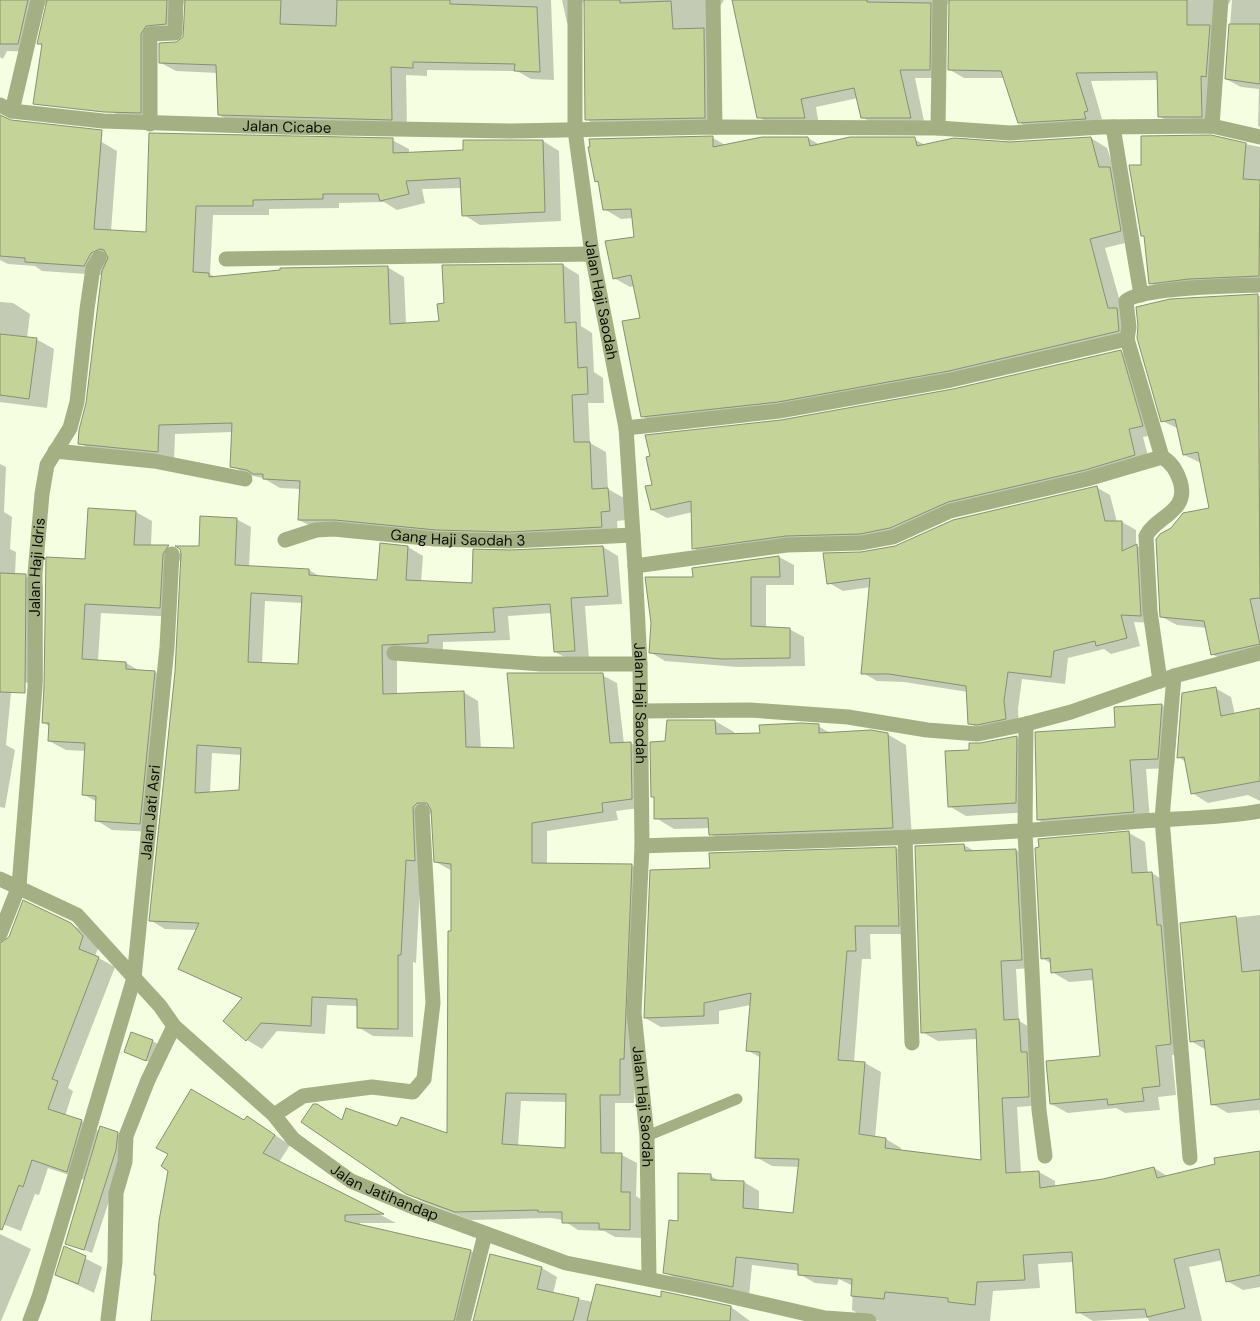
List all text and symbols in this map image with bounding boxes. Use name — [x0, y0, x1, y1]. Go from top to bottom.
street label: Jalan Cicabe — [242, 116, 332, 138]
street label: Jalan Haji Saodah — [580, 239, 622, 362]
street label: Jalan Haji Idris — [25, 517, 50, 617]
street label: Gang Haji Saodah 3 — [390, 525, 526, 551]
street label: Jalan Haji Saodah — [629, 642, 651, 764]
street label: Jalan Jati Asri — [136, 764, 165, 861]
street label: Jalan Haji Saodah — [628, 1045, 657, 1167]
street label: Jalan Jatihandap — [326, 1159, 442, 1225]

